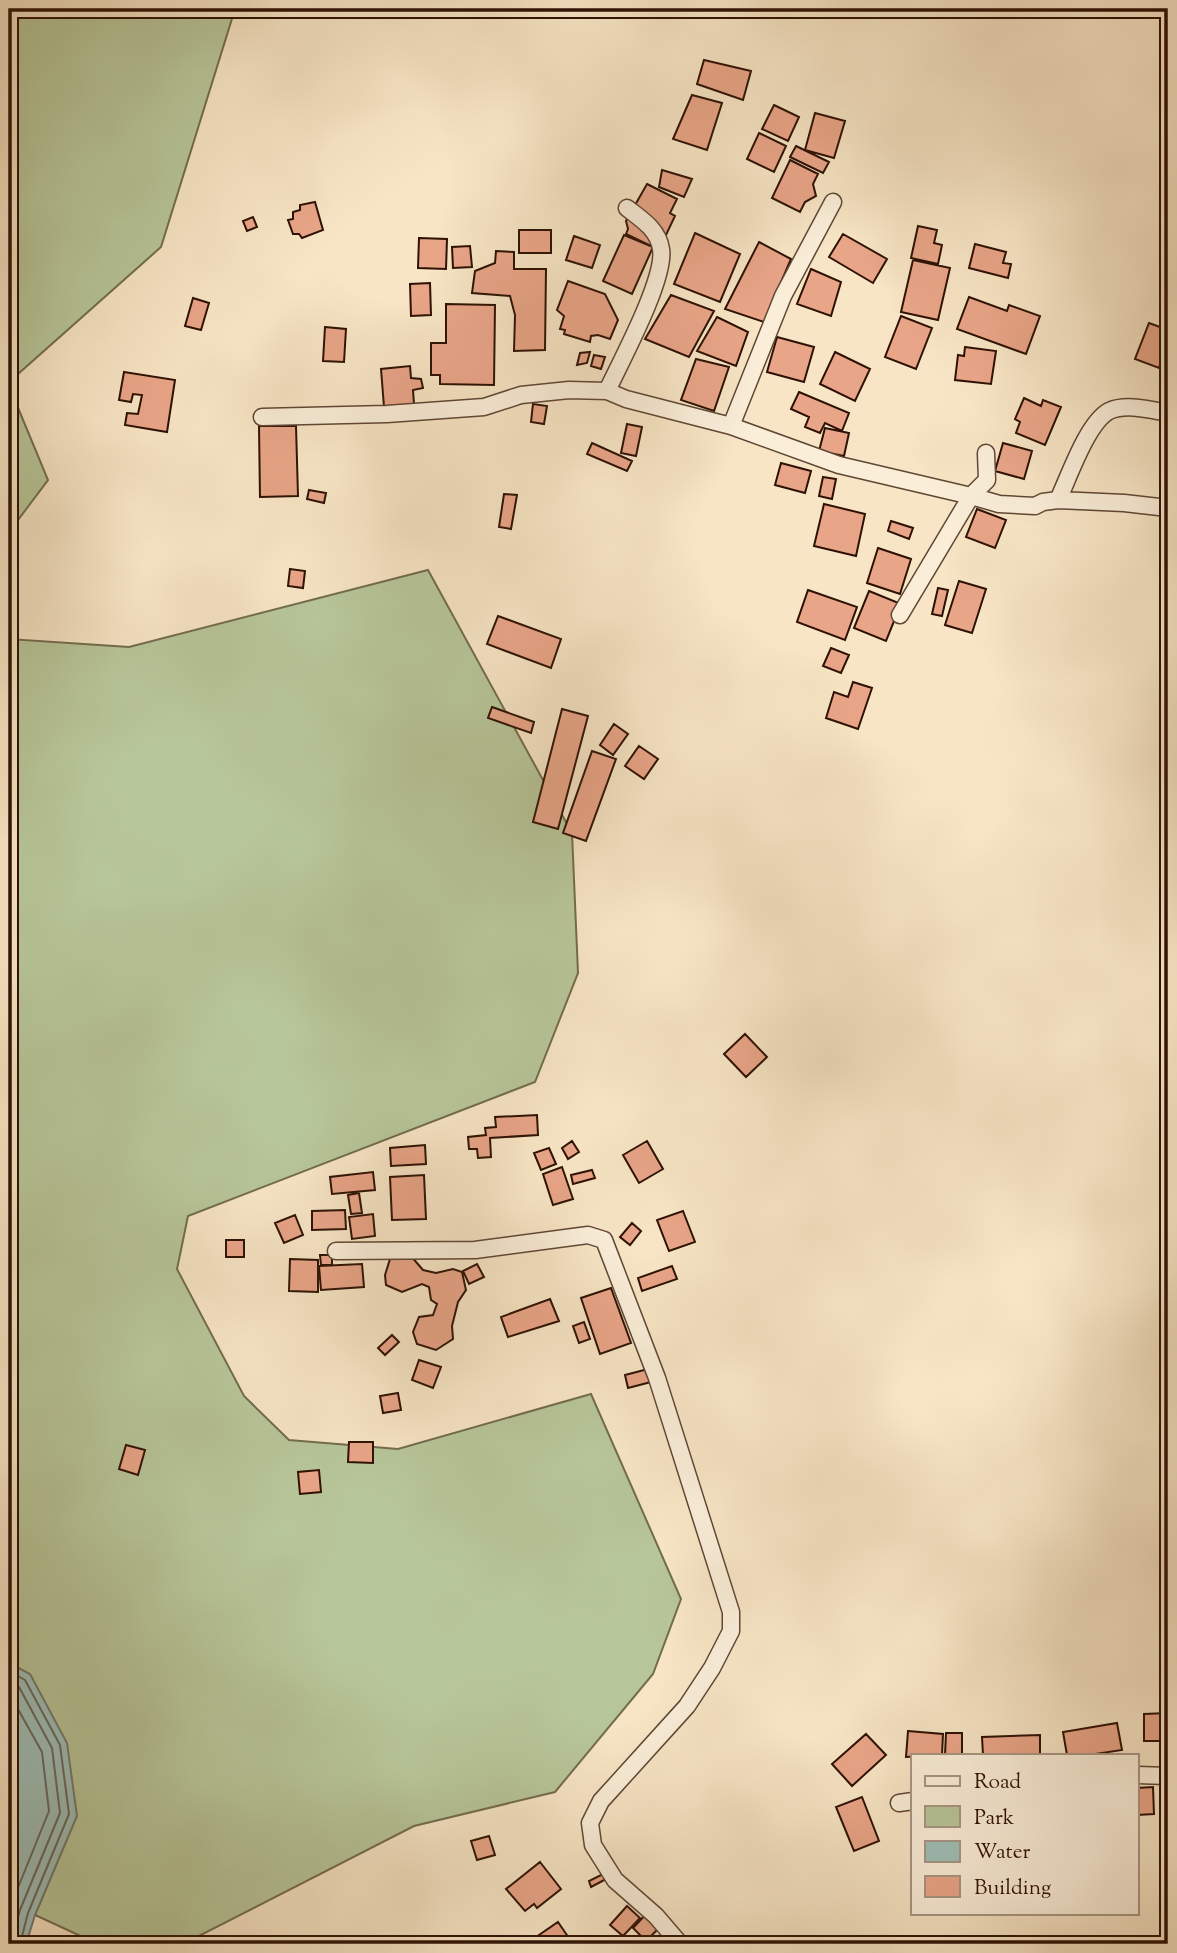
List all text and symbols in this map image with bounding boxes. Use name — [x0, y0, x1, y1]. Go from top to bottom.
legend — [911, 1754, 1138, 1914]
text: Road — [974, 1768, 1021, 1798]
text: Park — [974, 1804, 1015, 1834]
text: Water — [974, 1838, 1031, 1868]
text: Building — [974, 1874, 1051, 1904]

